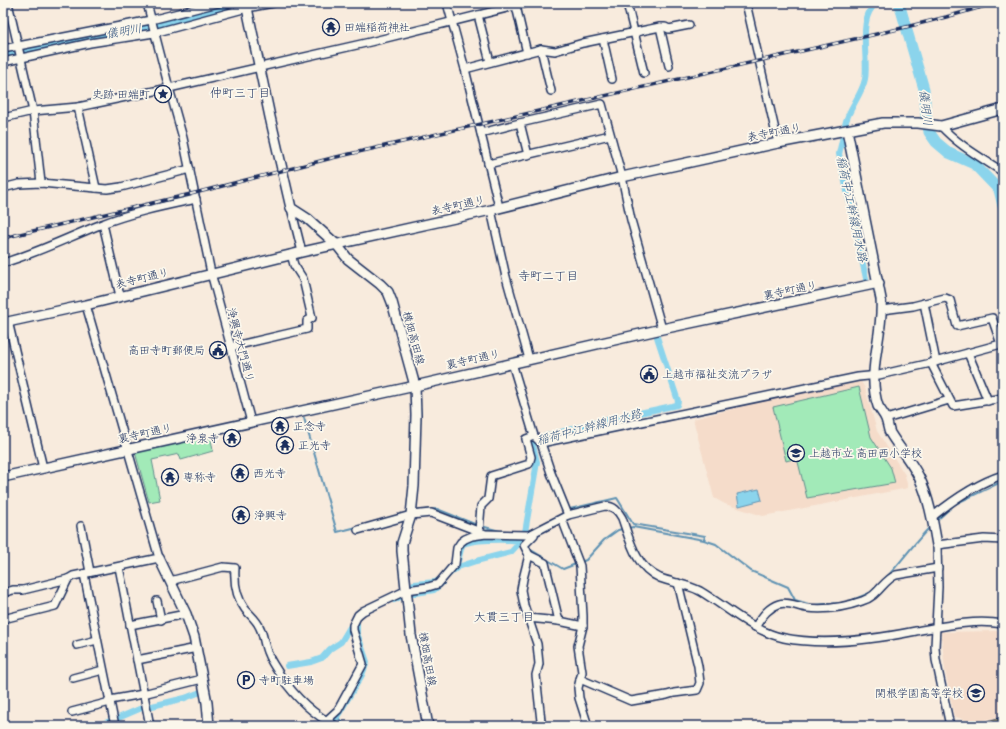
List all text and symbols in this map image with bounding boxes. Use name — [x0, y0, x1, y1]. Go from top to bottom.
temple icon: 田端稲荷神社 — [321, 17, 341, 37]
water label: 儀明川 — [105, 21, 143, 42]
place label: 田端稲荷神社 — [344, 21, 410, 34]
place icon: 史跡 田端町 — [153, 84, 173, 104]
district label: 仲町三丁目 — [210, 86, 270, 101]
place label: 史跡 田端町 — [92, 88, 150, 101]
water label: 儀明川 — [916, 89, 935, 127]
street label: 表寺町通り — [746, 121, 802, 144]
water label: 稲荷中江幹線用水路 — [833, 155, 870, 264]
street label: 表寺町通り — [430, 193, 486, 218]
street label: 表寺町通り — [114, 266, 170, 291]
district label: 寺町二丁目 — [518, 269, 578, 284]
street label: 裏寺町通り — [762, 278, 818, 303]
street label: 浄興寺大門通り — [224, 306, 257, 384]
street label: 横畑高田線 — [400, 310, 427, 366]
public building icon: 高田寺町郵便局 — [208, 340, 228, 360]
place label: 高田寺町郵便局 — [128, 344, 205, 357]
street label: 裏寺町通り — [445, 347, 501, 372]
public building icon: 上越市福祉交流プラザ — [639, 364, 659, 384]
place label: 上越市福祉交流プラザ — [662, 368, 772, 381]
water label: 稲荷中江幹線用水路 — [535, 406, 644, 449]
temple icon: 正念寺 — [270, 416, 290, 436]
place label: 正念寺 — [293, 420, 326, 433]
street label: 裏寺町通り — [117, 421, 173, 446]
temple icon: 浄泉寺 — [222, 428, 242, 448]
place label: 浄泉寺 — [186, 432, 219, 445]
temple icon: 正光寺 — [275, 435, 295, 455]
place label: 正光寺 — [298, 439, 331, 452]
school or university icon: 上越市立 高田西小学校 — [786, 443, 806, 463]
place label: 上越市立 高田西小学校 — [809, 447, 922, 460]
temple icon: 西光寺 — [230, 463, 250, 483]
temple icon: 専称寺 — [160, 467, 180, 487]
place label: 西光寺 — [253, 467, 286, 480]
place label: 専称寺 — [183, 471, 216, 484]
temple icon: 浄興寺 — [231, 505, 251, 525]
place label: 浄興寺 — [254, 509, 287, 522]
district label: 大貫三丁目 — [474, 610, 534, 625]
street label: 横畑高田線 — [416, 631, 439, 687]
parking icon: 寺町駐車場 — [236, 670, 256, 690]
place label: 寺町駐車場 — [259, 674, 314, 687]
school or university icon: 関根学園高等学校 — [966, 683, 986, 703]
place label: 関根学園高等学校 — [875, 687, 963, 700]

